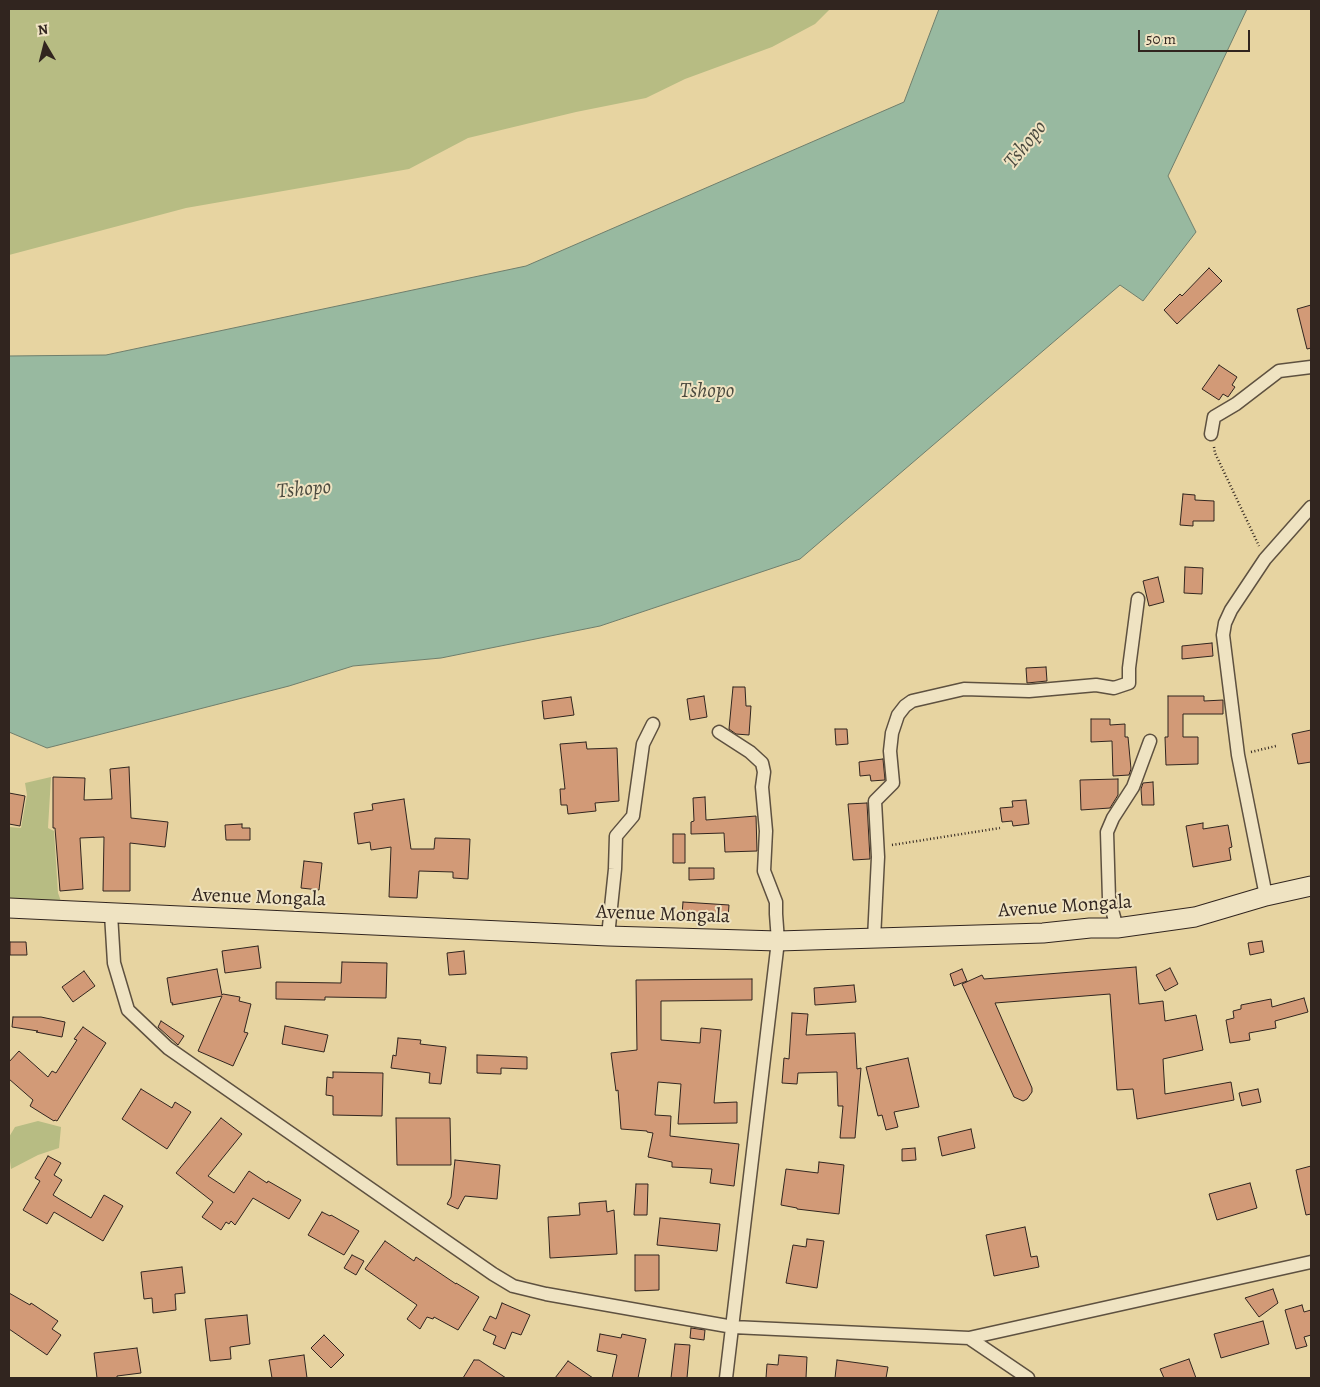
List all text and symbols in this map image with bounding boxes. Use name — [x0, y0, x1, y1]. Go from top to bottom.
north arrow — [20, 20, 70, 70]
text: N — [36, 20, 49, 40]
scale bar — [1140, 20, 1252, 52]
text: 50 m — [1146, 29, 1176, 49]
water label: Tshopo — [999, 116, 1053, 174]
water label: Tshopo — [680, 379, 734, 405]
water label: Tshopo — [276, 475, 332, 505]
street label: Avenue Mongala — [191, 884, 327, 912]
street label: Avenue Mongala — [997, 890, 1133, 924]
street label: Avenue Mongala — [595, 901, 731, 929]

